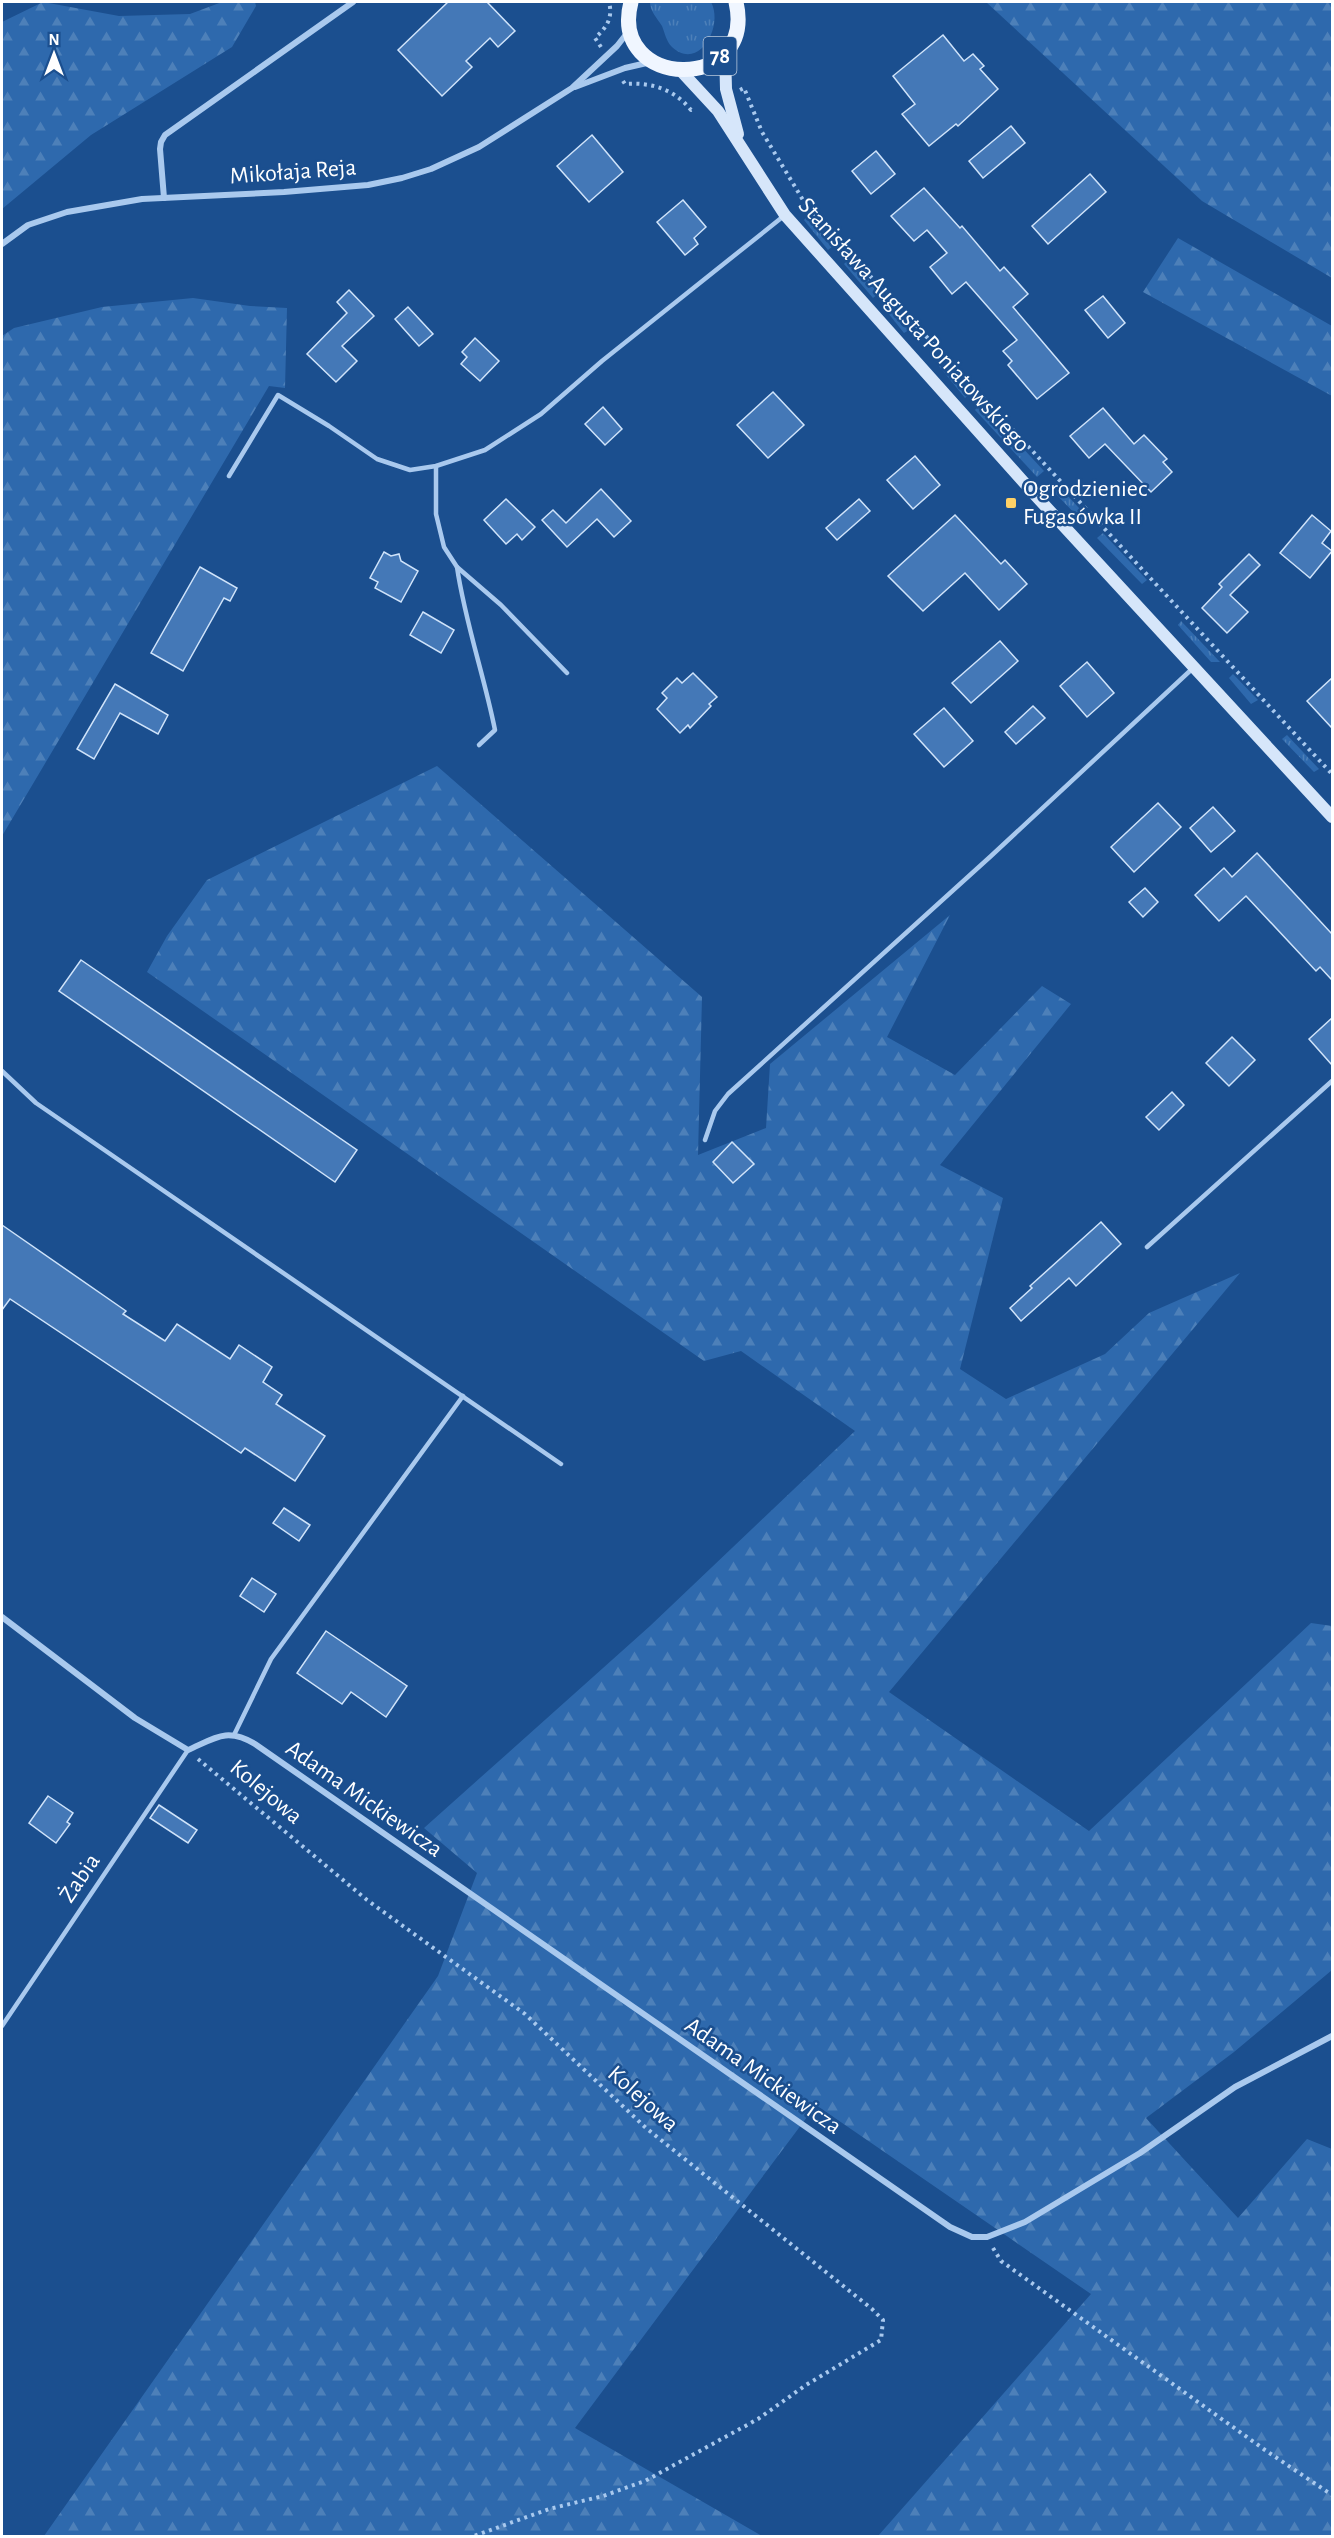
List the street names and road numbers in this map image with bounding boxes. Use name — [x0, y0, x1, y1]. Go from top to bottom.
road number: 78 — [704, 37, 736, 75]
street label: Mikołaja Reja — [229, 156, 357, 188]
street label: Stanisława Augusta Poniatowskiego — [794, 193, 1034, 457]
street label: Adama Mickiewicza — [281, 1736, 447, 1862]
street label: Kolejowa — [225, 1755, 307, 1829]
street label: Żabia — [54, 1849, 105, 1907]
street label: Adama Mickiewicza — [680, 2013, 846, 2139]
street label: Kolejowa — [603, 2061, 683, 2137]

